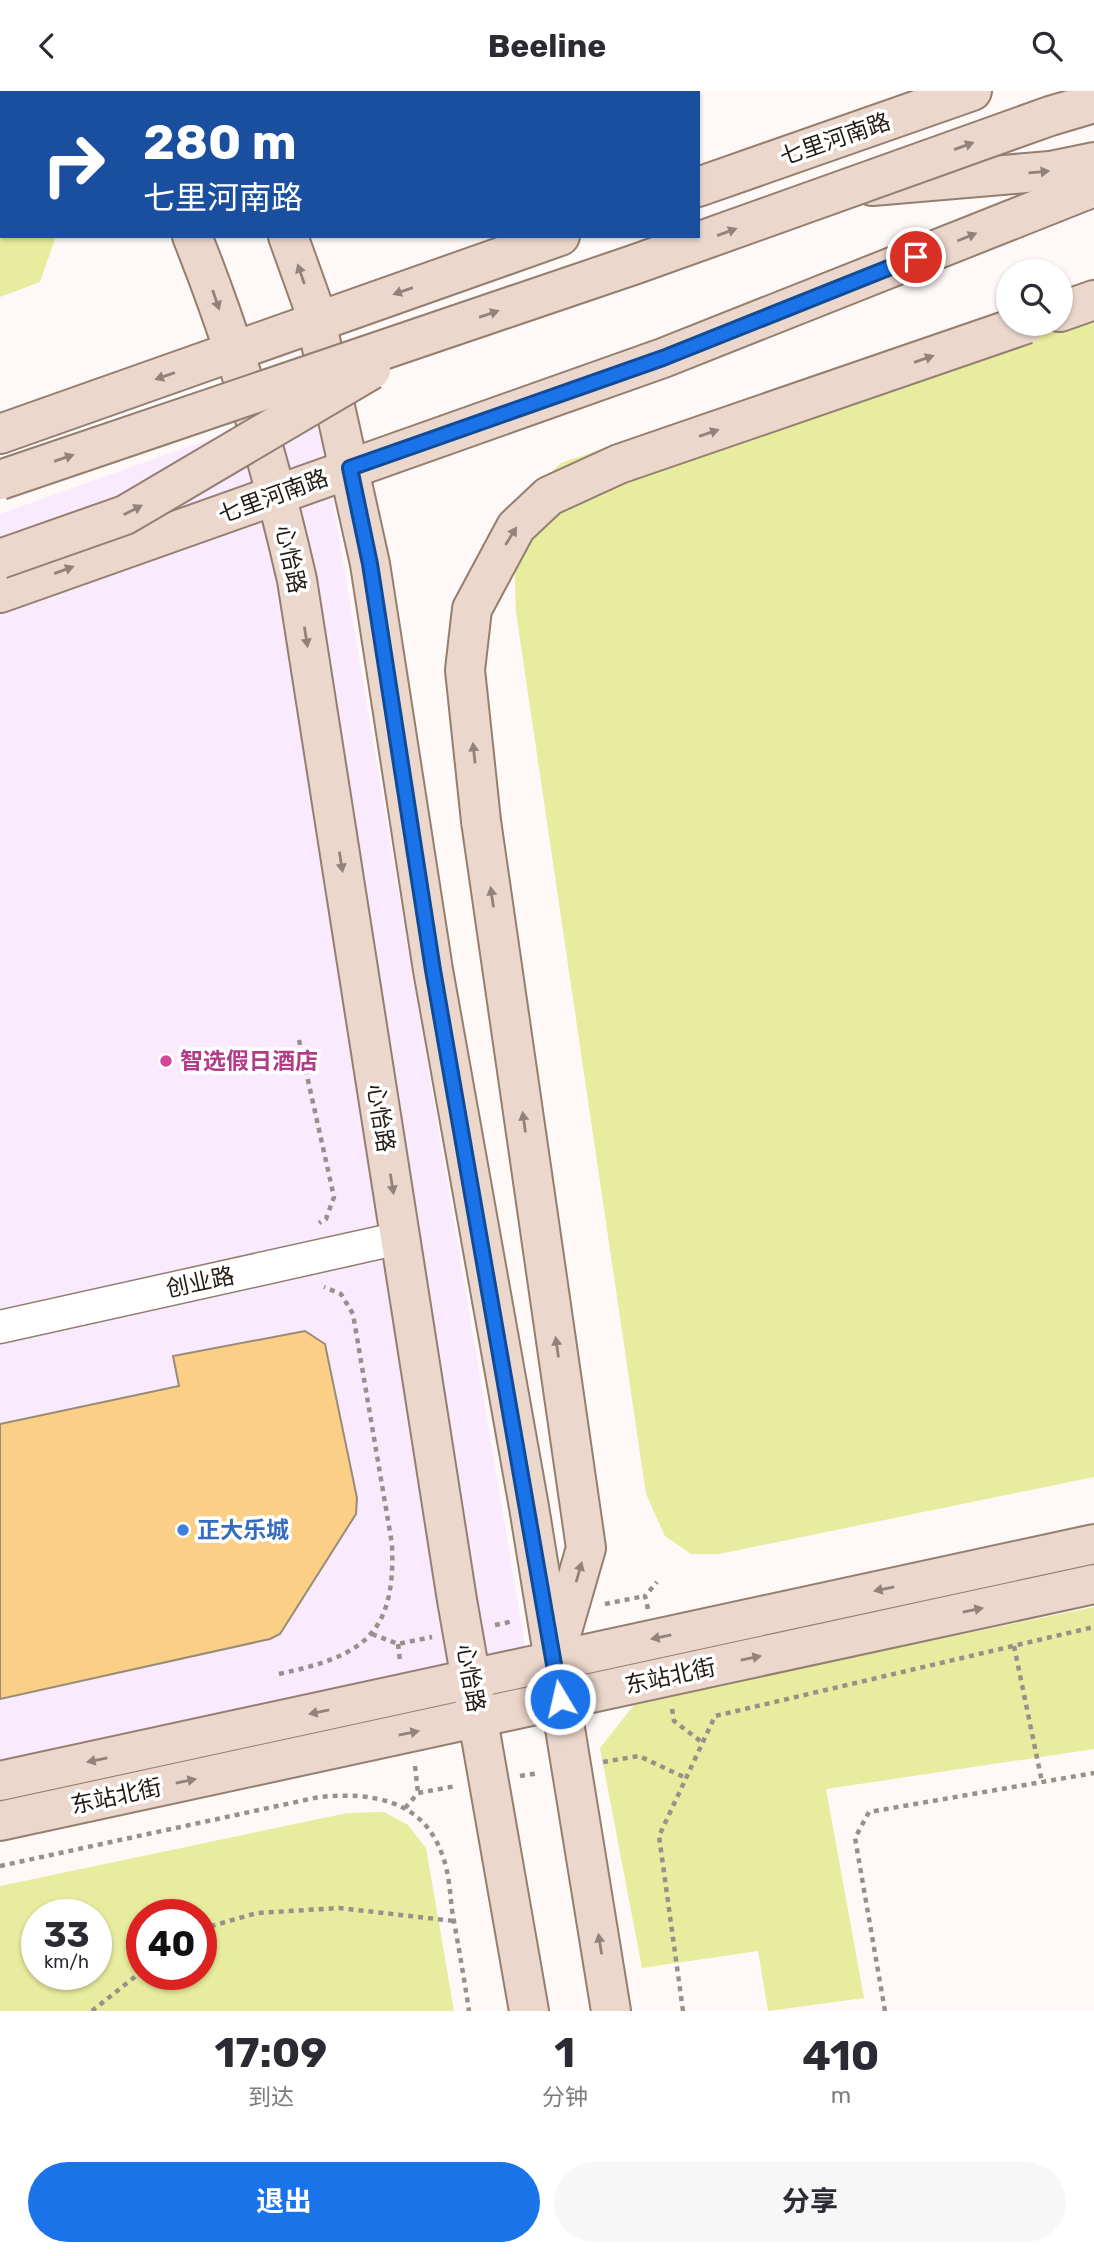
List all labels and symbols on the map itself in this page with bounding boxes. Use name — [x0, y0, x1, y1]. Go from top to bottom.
street label: 七里河南路 — [776, 107, 894, 171]
one-way arrow — [954, 140, 975, 151]
one-way arrow — [1028, 166, 1050, 177]
one-way arrow — [716, 226, 737, 237]
pin — [886, 227, 946, 287]
one-way arrow — [957, 231, 978, 242]
one-way arrow — [295, 263, 306, 284]
one-way arrow — [392, 286, 413, 297]
one-way arrow — [211, 289, 222, 310]
one-way arrow — [478, 308, 499, 319]
one-way arrow — [913, 353, 934, 364]
one-way arrow — [155, 370, 176, 381]
one-way arrow — [698, 427, 719, 438]
one-way arrow — [54, 452, 75, 463]
street label: 七里河南路 — [214, 463, 332, 529]
one-way arrow — [123, 504, 143, 516]
street label: 心怡路 — [270, 522, 312, 596]
one-way arrow — [504, 527, 517, 546]
one-way arrow — [54, 565, 75, 576]
one-way arrow — [301, 627, 312, 649]
one-way arrow — [468, 742, 479, 764]
one-way arrow — [336, 851, 347, 873]
one-way arrow — [486, 886, 497, 908]
place label: 智选假日酒店 — [180, 1047, 318, 1075]
marker: 智选假日酒店 — [158, 1053, 174, 1069]
street label: 心怡路 — [362, 1082, 400, 1154]
one-way arrow — [518, 1111, 529, 1133]
one-way arrow — [387, 1173, 398, 1195]
street label: 创业路 — [163, 1261, 237, 1303]
one-way arrow — [551, 1336, 562, 1358]
place label: 正大乐城 — [197, 1516, 289, 1544]
marker: 正大乐城 — [175, 1522, 191, 1538]
one-way arrow — [575, 1561, 585, 1582]
one-way arrow — [873, 1584, 895, 1595]
one-way arrow — [962, 1604, 984, 1615]
one-way arrow — [650, 1632, 672, 1643]
street label: 心怡路 — [451, 1642, 491, 1714]
one-way arrow — [740, 1652, 762, 1663]
street label: 东站北街 — [622, 1653, 718, 1699]
position arrow — [523, 1662, 597, 1736]
one-way arrow — [308, 1706, 330, 1717]
one-way arrow — [398, 1727, 420, 1738]
one-way arrow — [86, 1754, 108, 1765]
street label: 东站北街 — [68, 1773, 164, 1819]
one-way arrow — [175, 1775, 197, 1786]
speed limit sign: 40 — [126, 1899, 217, 1990]
one-way arrow — [594, 1933, 605, 1955]

